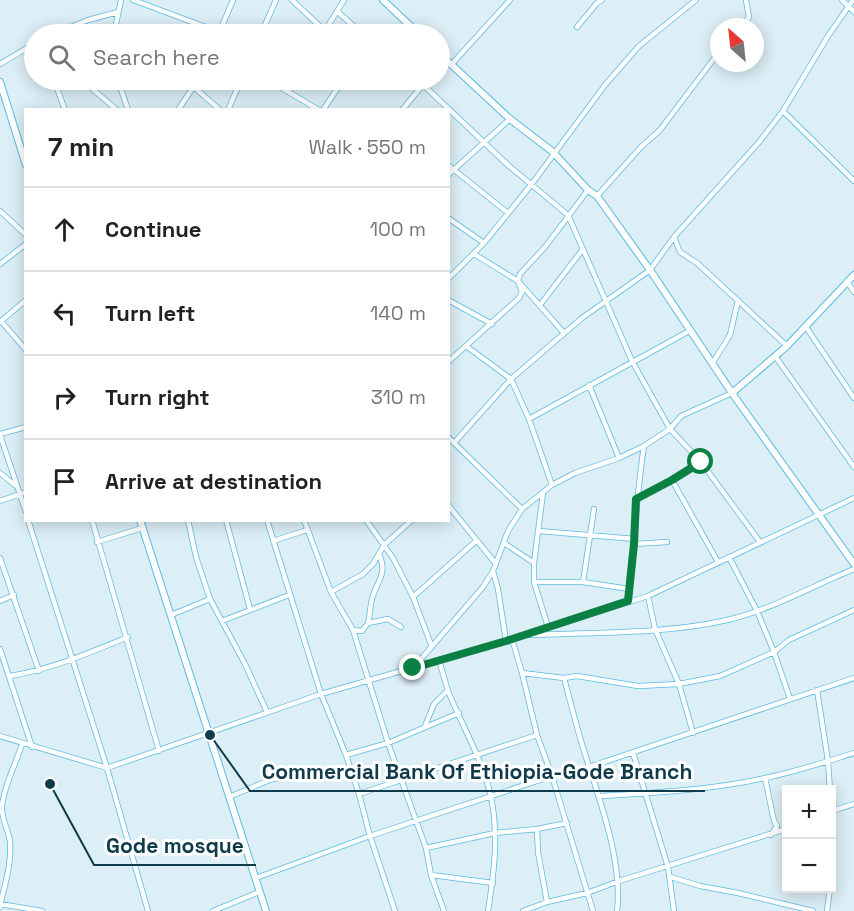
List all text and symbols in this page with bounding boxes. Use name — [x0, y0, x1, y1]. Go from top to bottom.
north arrow — [710, 18, 764, 72]
search box — [24, 24, 450, 90]
icon: search — [45, 41, 78, 74]
text: Search here — [93, 43, 220, 71]
text: 7 min — [48, 130, 114, 164]
text: Walk · 550 m — [308, 134, 426, 160]
icon: ahead — [48, 213, 81, 246]
text: Continue — [105, 215, 201, 243]
text: 100 m — [370, 216, 426, 242]
icon: left — [48, 297, 81, 330]
text: Turn left — [105, 299, 195, 327]
text: 140 m — [370, 300, 426, 326]
icon: right — [48, 381, 81, 414]
text: Turn right — [105, 383, 210, 411]
text: 310 m — [371, 384, 426, 410]
route start — [687, 448, 713, 474]
icon: arrive — [48, 465, 81, 498]
text: Arrive at destination — [105, 467, 322, 495]
route end — [399, 654, 425, 680]
callout: Commercial Bank Of Ethiopia-Gode Branch — [250, 752, 705, 791]
text: Commercial Bank Of Ethiopia-Gode Branch — [262, 758, 692, 785]
map controls — [782, 785, 836, 893]
button: + — [782, 785, 836, 839]
callout: Gode mosque — [94, 826, 256, 865]
text: Gode mosque — [106, 832, 244, 859]
button: − — [782, 839, 836, 893]

